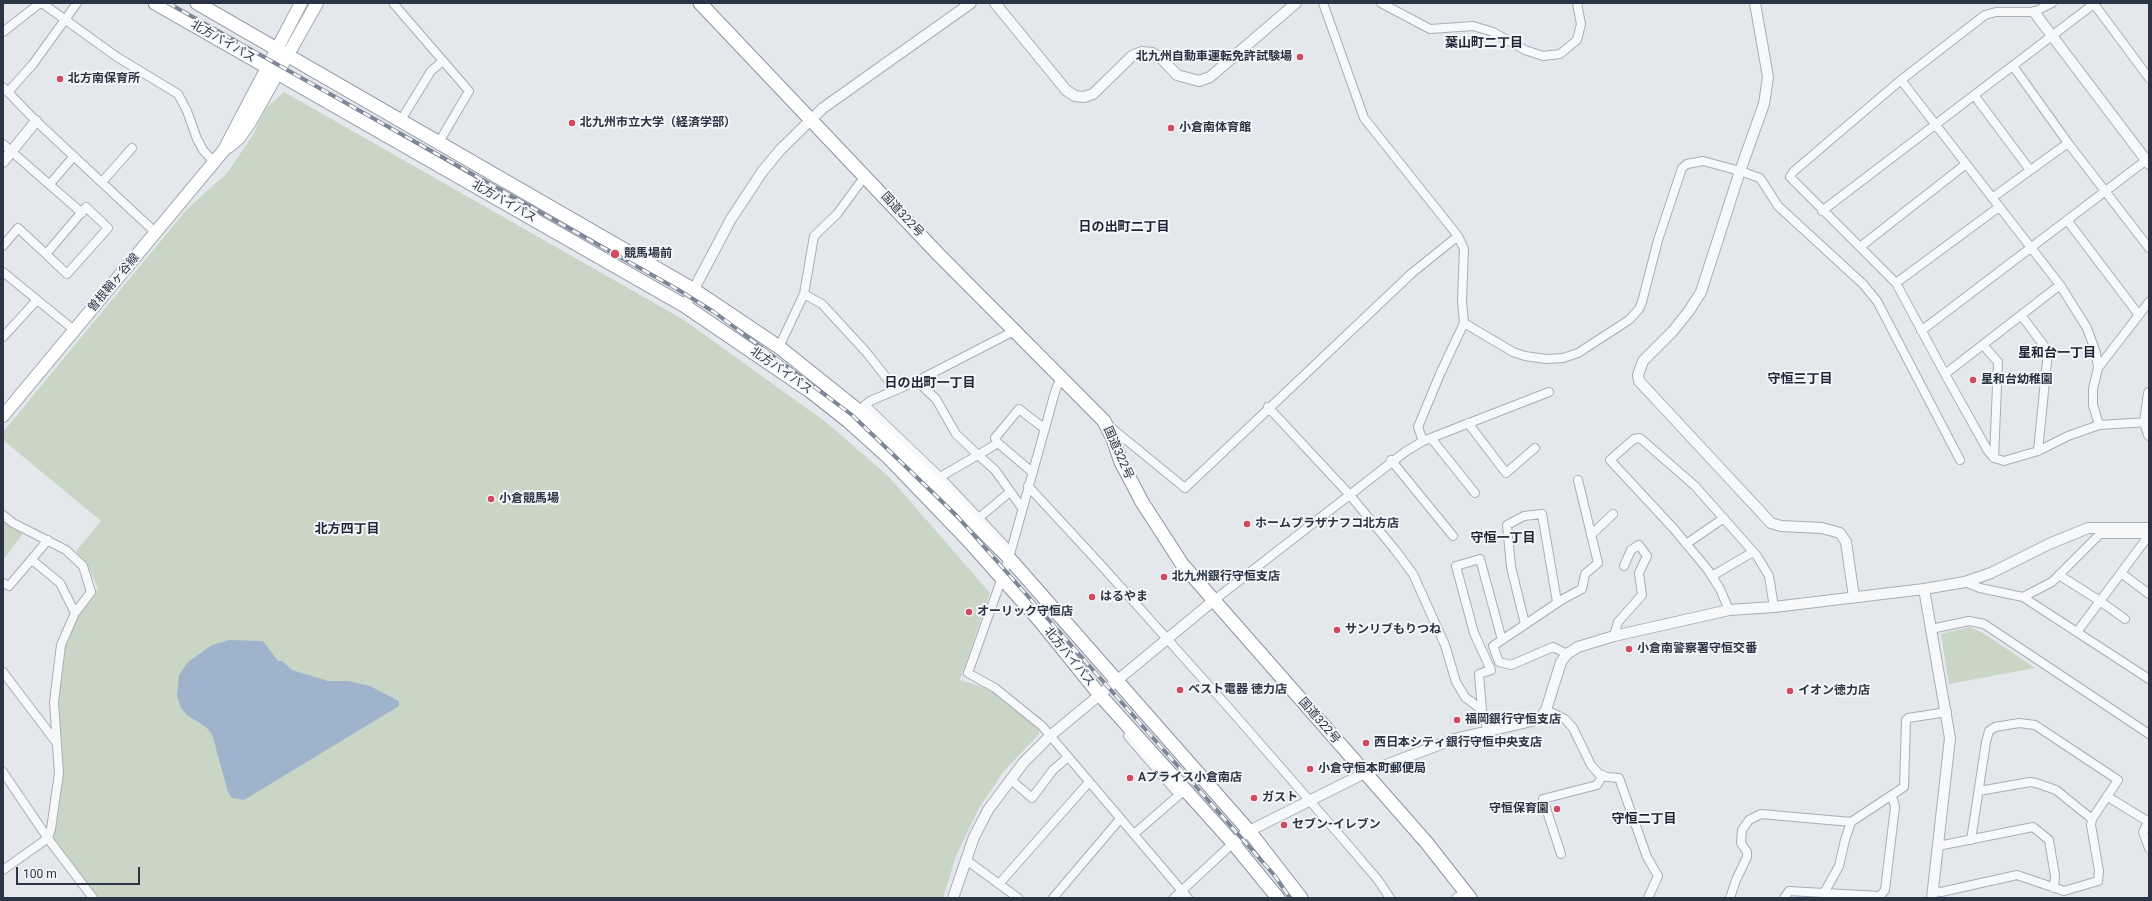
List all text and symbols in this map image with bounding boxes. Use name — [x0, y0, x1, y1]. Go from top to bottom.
street label: 北方バイパス — [188, 18, 258, 66]
district label: 葉山町二丁目 — [1445, 36, 1523, 52]
place label: 北九州自動車運転免許試験場 — [1136, 50, 1292, 64]
marker: 北九州自動車運転免許試験場 — [1295, 52, 1305, 62]
place label: 北方南保育所 — [68, 72, 140, 86]
marker: 北方南保育所 — [55, 74, 65, 84]
place label: 北九州市立大学（経済学部） — [580, 116, 736, 130]
marker: 北九州市立大学（経済学部） — [567, 118, 577, 128]
place label: 小倉南体育館 — [1179, 121, 1251, 135]
marker: 小倉南体育館 — [1166, 123, 1176, 133]
street label: 北方バイパス — [469, 178, 539, 226]
street label: 国道322号 — [878, 190, 926, 240]
district label: 日の出町二丁目 — [1079, 220, 1169, 236]
place label: 競馬場前 — [624, 247, 672, 261]
marker: 競馬場前 — [609, 248, 621, 260]
street label: 曽根鞘ヶ谷線 — [85, 251, 143, 315]
street label: 北方バイパス — [747, 344, 815, 398]
district label: 星和台一丁目 — [2018, 346, 2096, 362]
district label: 守恒三丁目 — [1768, 372, 1832, 388]
place label: 星和台幼稚園 — [1981, 373, 2053, 387]
marker: 星和台幼稚園 — [1968, 375, 1978, 385]
district label: 日の出町一丁目 — [885, 376, 975, 392]
street label: 国道322号 — [1100, 424, 1136, 482]
place label: 小倉競馬場 — [499, 492, 559, 506]
marker: 小倉競馬場 — [486, 494, 496, 504]
place label: ホームプラザナフコ北方店 — [1255, 517, 1399, 531]
marker: ホームプラザナフコ北方店 — [1242, 519, 1252, 529]
district label: 北方四丁目 — [315, 522, 379, 538]
district label: 守恒一丁目 — [1471, 531, 1535, 547]
place label: 北九州銀行守恒支店 — [1172, 570, 1280, 584]
marker: 北九州銀行守恒支店 — [1159, 572, 1169, 582]
place label: はるやま — [1100, 590, 1148, 604]
marker: はるやま — [1087, 592, 1097, 602]
place label: オーリック守恒店 — [977, 605, 1073, 619]
marker: オーリック守恒店 — [964, 607, 974, 617]
place label: サンリブもりつね — [1345, 623, 1441, 637]
street label: 北方バイパス — [1041, 624, 1097, 690]
marker: サンリブもりつね — [1332, 625, 1342, 635]
place label: 小倉南警察署守恒交番 — [1637, 642, 1757, 656]
marker: 小倉南警察署守恒交番 — [1624, 644, 1634, 654]
place label: ベスト電器 徳力店 — [1188, 683, 1287, 697]
place label: イオン徳力店 — [1798, 684, 1870, 698]
marker: ベスト電器 徳力店 — [1175, 685, 1185, 695]
marker: イオン徳力店 — [1785, 686, 1795, 696]
street label: 国道322号 — [1295, 695, 1343, 747]
place label: 福岡銀行守恒支店 — [1465, 713, 1561, 727]
marker: 福岡銀行守恒支店 — [1452, 715, 1462, 725]
place label: 西日本シティ銀行守恒中央支店 — [1374, 736, 1542, 750]
marker: 西日本シティ銀行守恒中央支店 — [1361, 738, 1371, 748]
place label: 小倉守恒本町郵便局 — [1318, 762, 1426, 776]
marker: 小倉守恒本町郵便局 — [1305, 764, 1315, 774]
place label: Aプライス小倉南店 — [1138, 771, 1242, 785]
marker: Aプライス小倉南店 — [1125, 773, 1135, 783]
place label: ガスト — [1262, 791, 1298, 805]
marker: ガスト — [1249, 793, 1259, 803]
place label: 守恒保育園 — [1489, 802, 1549, 816]
marker: 守恒保育園 — [1552, 804, 1562, 814]
district label: 守恒二丁目 — [1612, 812, 1676, 828]
place label: セブン-イレブン — [1292, 818, 1381, 832]
marker: セブン-イレブン — [1279, 820, 1289, 830]
scale bar — [18, 859, 142, 885]
text: 100 m — [23, 867, 57, 881]

